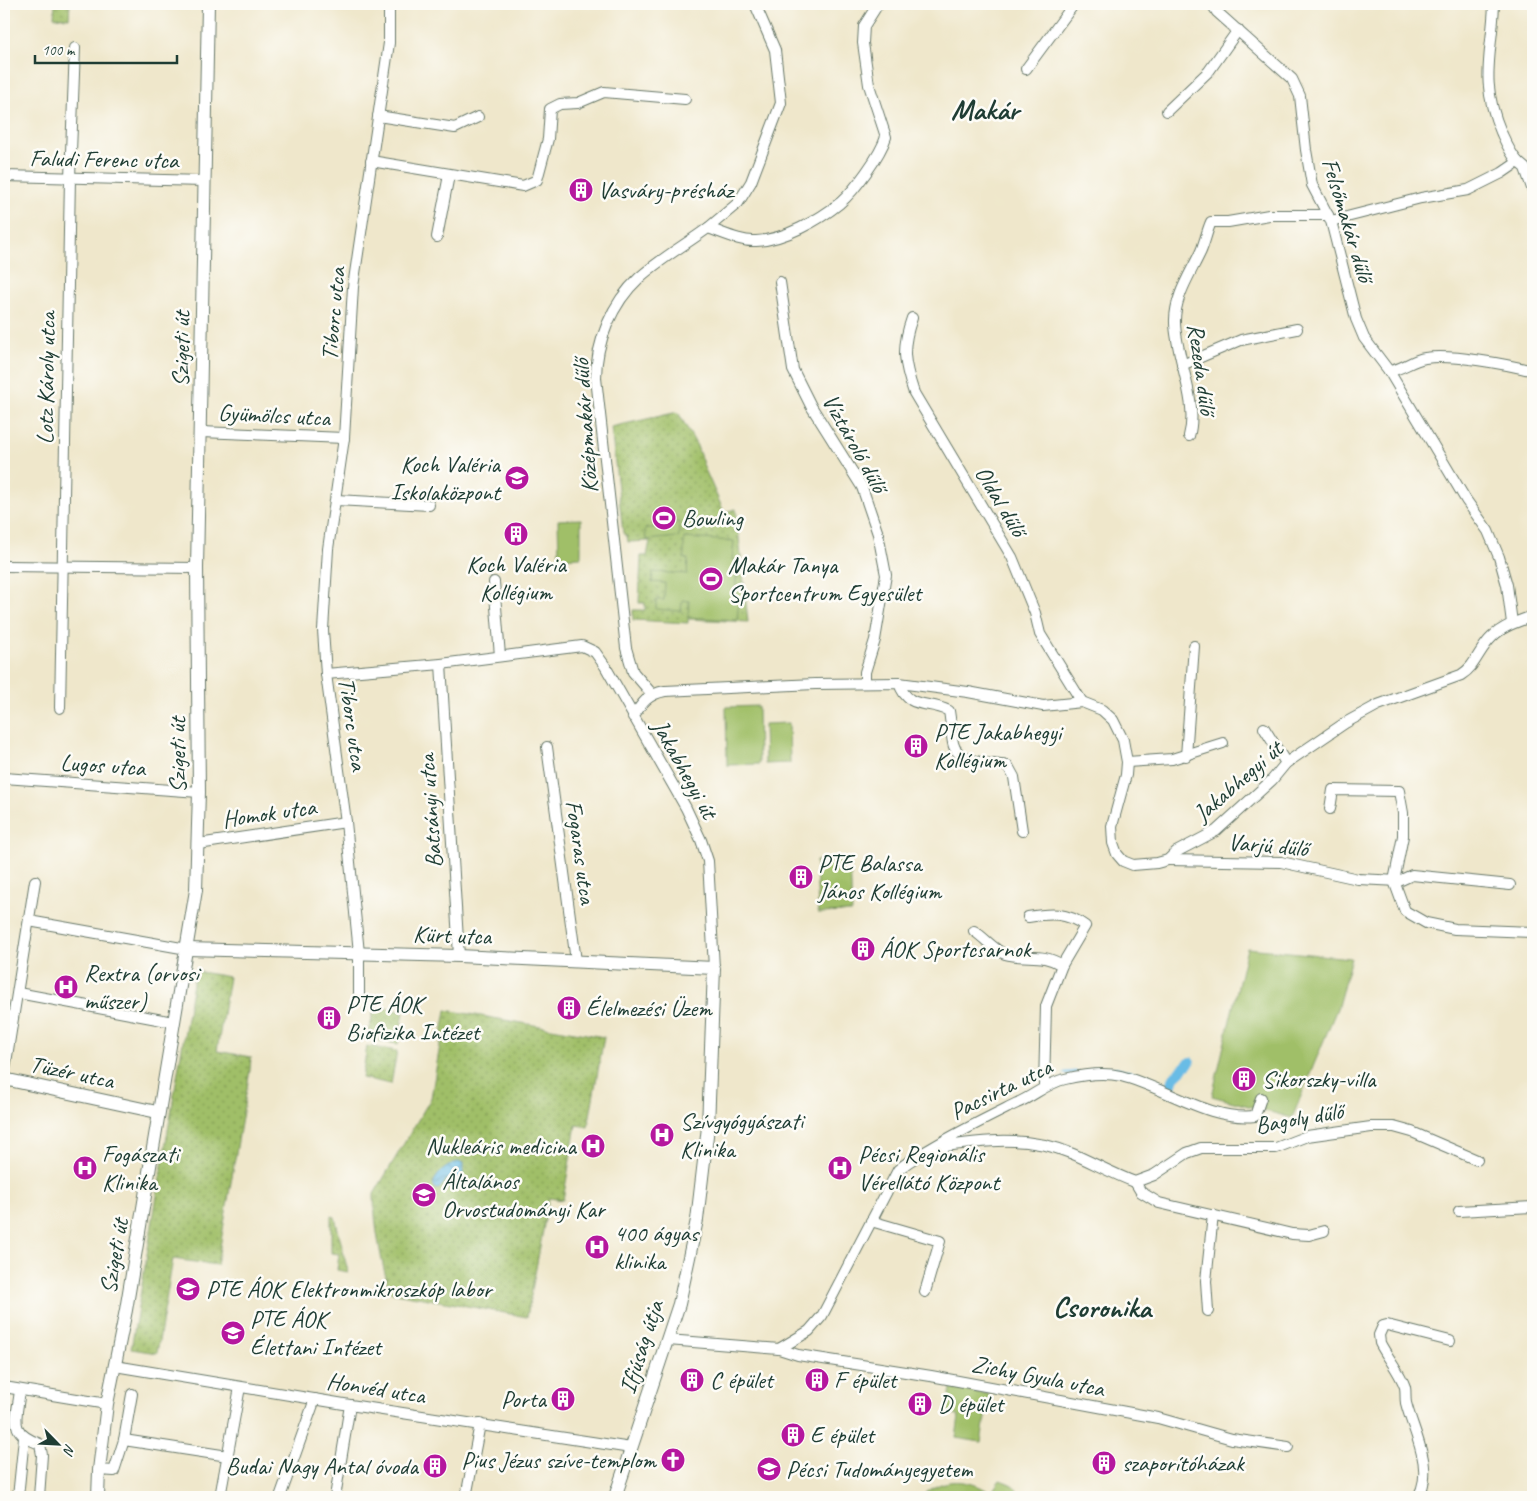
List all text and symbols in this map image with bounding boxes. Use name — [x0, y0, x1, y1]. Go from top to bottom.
scale bar — [35, 32, 178, 64]
text: 100 m — [42, 41, 76, 60]
district label: Makár — [951, 91, 1023, 128]
street label: Faludi Ferenc utca — [29, 143, 180, 175]
street label: Felsőmakár dűlő — [1315, 155, 1382, 289]
place label: Vasváry-présház — [598, 175, 735, 205]
building icon: Vasváry-présház — [568, 177, 594, 203]
street label: Tiborc utca — [314, 265, 352, 362]
street label: Lotz Károly utca — [30, 309, 62, 445]
street label: Szigeti út — [165, 309, 197, 387]
street label: Rezeda dűlő — [1181, 321, 1224, 420]
street label: Középmakár dűlő — [565, 354, 605, 494]
street label: Víztároló dűlő — [816, 388, 896, 501]
street label: Gyümölcs utca — [217, 397, 332, 433]
place label: Koch Valéria Iskolaközpont — [390, 449, 502, 507]
street label: Oldal dűlő — [968, 460, 1036, 545]
school or university icon: Koch Valéria Iskolaközpont — [504, 465, 530, 491]
place label: Bowling — [682, 503, 744, 533]
sports icon: Bowling — [651, 505, 677, 531]
building icon: Koch Valéria Kollégium — [503, 521, 529, 547]
place label: Koch Valéria Kollégium — [466, 549, 567, 607]
place label: Makár Tanya Sportcentrum Egyesület — [728, 550, 923, 608]
sports icon: Makár Tanya Sportcentrum Egyesület — [698, 566, 724, 592]
street label: Tiborc utca — [332, 676, 375, 774]
street label: Jakabhegyi út — [645, 713, 726, 826]
street label: Szigeti út — [162, 715, 192, 793]
place label: PTE Jakabhegyi Kollégium — [934, 717, 1064, 775]
building icon: PTE Jakabhegyi Kollégium — [903, 733, 929, 759]
street label: Jakabhegyi út — [1186, 733, 1290, 829]
street label: Lugos utca — [60, 747, 148, 783]
street label: Batsányi utca — [411, 751, 449, 869]
street label: Homok utca — [220, 791, 319, 834]
street label: Fogaras utca — [559, 798, 603, 907]
street label: Varjú dűlő — [1227, 827, 1313, 864]
place label: PTE Balassa János Kollégium — [817, 848, 943, 906]
building icon: PTE Balassa János Kollégium — [788, 864, 814, 890]
street label: Kürt utca — [412, 919, 493, 951]
place label: ÁOK Sportcsarnok — [880, 934, 1033, 964]
building icon: ÁOK Sportcsarnok — [850, 936, 876, 962]
place label: Rextra (orvosi műszer) — [84, 958, 202, 1016]
hospital icon: Rextra (orvosi műszer) — [53, 974, 79, 1000]
place label: PTE ÁOK Biofizika Intézet — [346, 989, 481, 1047]
place label: Élelmezési Üzem — [586, 993, 713, 1023]
building icon: Élelmezési Üzem — [556, 995, 582, 1021]
building icon: PTE ÁOK Biofizika Intézet — [316, 1005, 342, 1031]
street label: Tüzér utca — [27, 1048, 118, 1096]
street label: Pacsirta utca — [945, 1051, 1058, 1126]
place label: Sikorszky-villa — [1262, 1064, 1377, 1094]
building icon: Sikorszky-villa — [1231, 1066, 1257, 1092]
street label: Bagoly dűlő — [1253, 1095, 1349, 1140]
place label: Szívgyógyászati Klinika — [680, 1106, 806, 1164]
hospital icon: Szívgyógyászati Klinika — [649, 1122, 675, 1148]
place label: Nukleáris medicina — [426, 1131, 577, 1161]
hospital icon: Nukleáris medicina — [580, 1133, 606, 1159]
place label: Fogászati Klinika — [102, 1139, 181, 1197]
place label: Pécsi Regionális Vérellátó Központ — [858, 1139, 1001, 1197]
hospital icon: Fogászati Klinika — [72, 1155, 98, 1181]
hospital icon: Pécsi Regionális Vérellátó Központ — [827, 1155, 853, 1181]
place label: Általános Orvostudományi Kar — [442, 1166, 607, 1224]
school or university icon: Általános Orvostudományi Kar — [411, 1182, 437, 1208]
street label: Szigeti út — [93, 1214, 136, 1296]
place label: 400 ágyas klinika — [614, 1218, 700, 1276]
hospital icon: 400 ágyas klinika — [584, 1234, 610, 1260]
place label: PTE ÁOK Elektronmikroszkóp labor — [206, 1274, 494, 1304]
school or university icon: PTE ÁOK Elektronmikroszkóp labor — [175, 1276, 201, 1302]
district label: Csoronika — [1053, 1289, 1153, 1326]
street label: Ifjúság útja — [612, 1295, 671, 1397]
place label: PTE ÁOK Élettani Intézet — [250, 1304, 383, 1362]
school or university icon: PTE ÁOK Élettani Intézet — [220, 1320, 246, 1346]
street label: Zichy Gyula utca — [969, 1348, 1108, 1404]
street label: Honvéd utca — [325, 1365, 429, 1411]
place label: C épület — [710, 1365, 775, 1395]
place label: F épület — [834, 1365, 898, 1395]
building icon: C épület — [679, 1367, 705, 1393]
building icon: F épület — [804, 1367, 830, 1393]
place label: Porta — [501, 1384, 547, 1414]
building icon: Porta — [550, 1386, 576, 1412]
place label: D épület — [938, 1389, 1005, 1419]
building icon: D épület — [907, 1391, 933, 1417]
north arrow — [32, 1418, 82, 1468]
place label: E épület — [810, 1420, 876, 1450]
building icon: E épület — [780, 1422, 806, 1448]
text: N — [59, 1442, 79, 1459]
place label: Pius Jézus szíve-templom — [461, 1445, 657, 1475]
church icon: Pius Jézus szíve-templom — [660, 1447, 686, 1473]
place label: szaporítóházak — [1122, 1448, 1246, 1478]
building icon: szaporítóházak — [1091, 1450, 1117, 1476]
place label: Budai Nagy Antal óvoda — [226, 1451, 419, 1481]
building icon: Budai Nagy Antal óvoda — [422, 1453, 448, 1479]
place label: Pécsi Tudományegyetem — [786, 1454, 973, 1484]
school or university icon: Pécsi Tudományegyetem — [756, 1456, 782, 1482]

